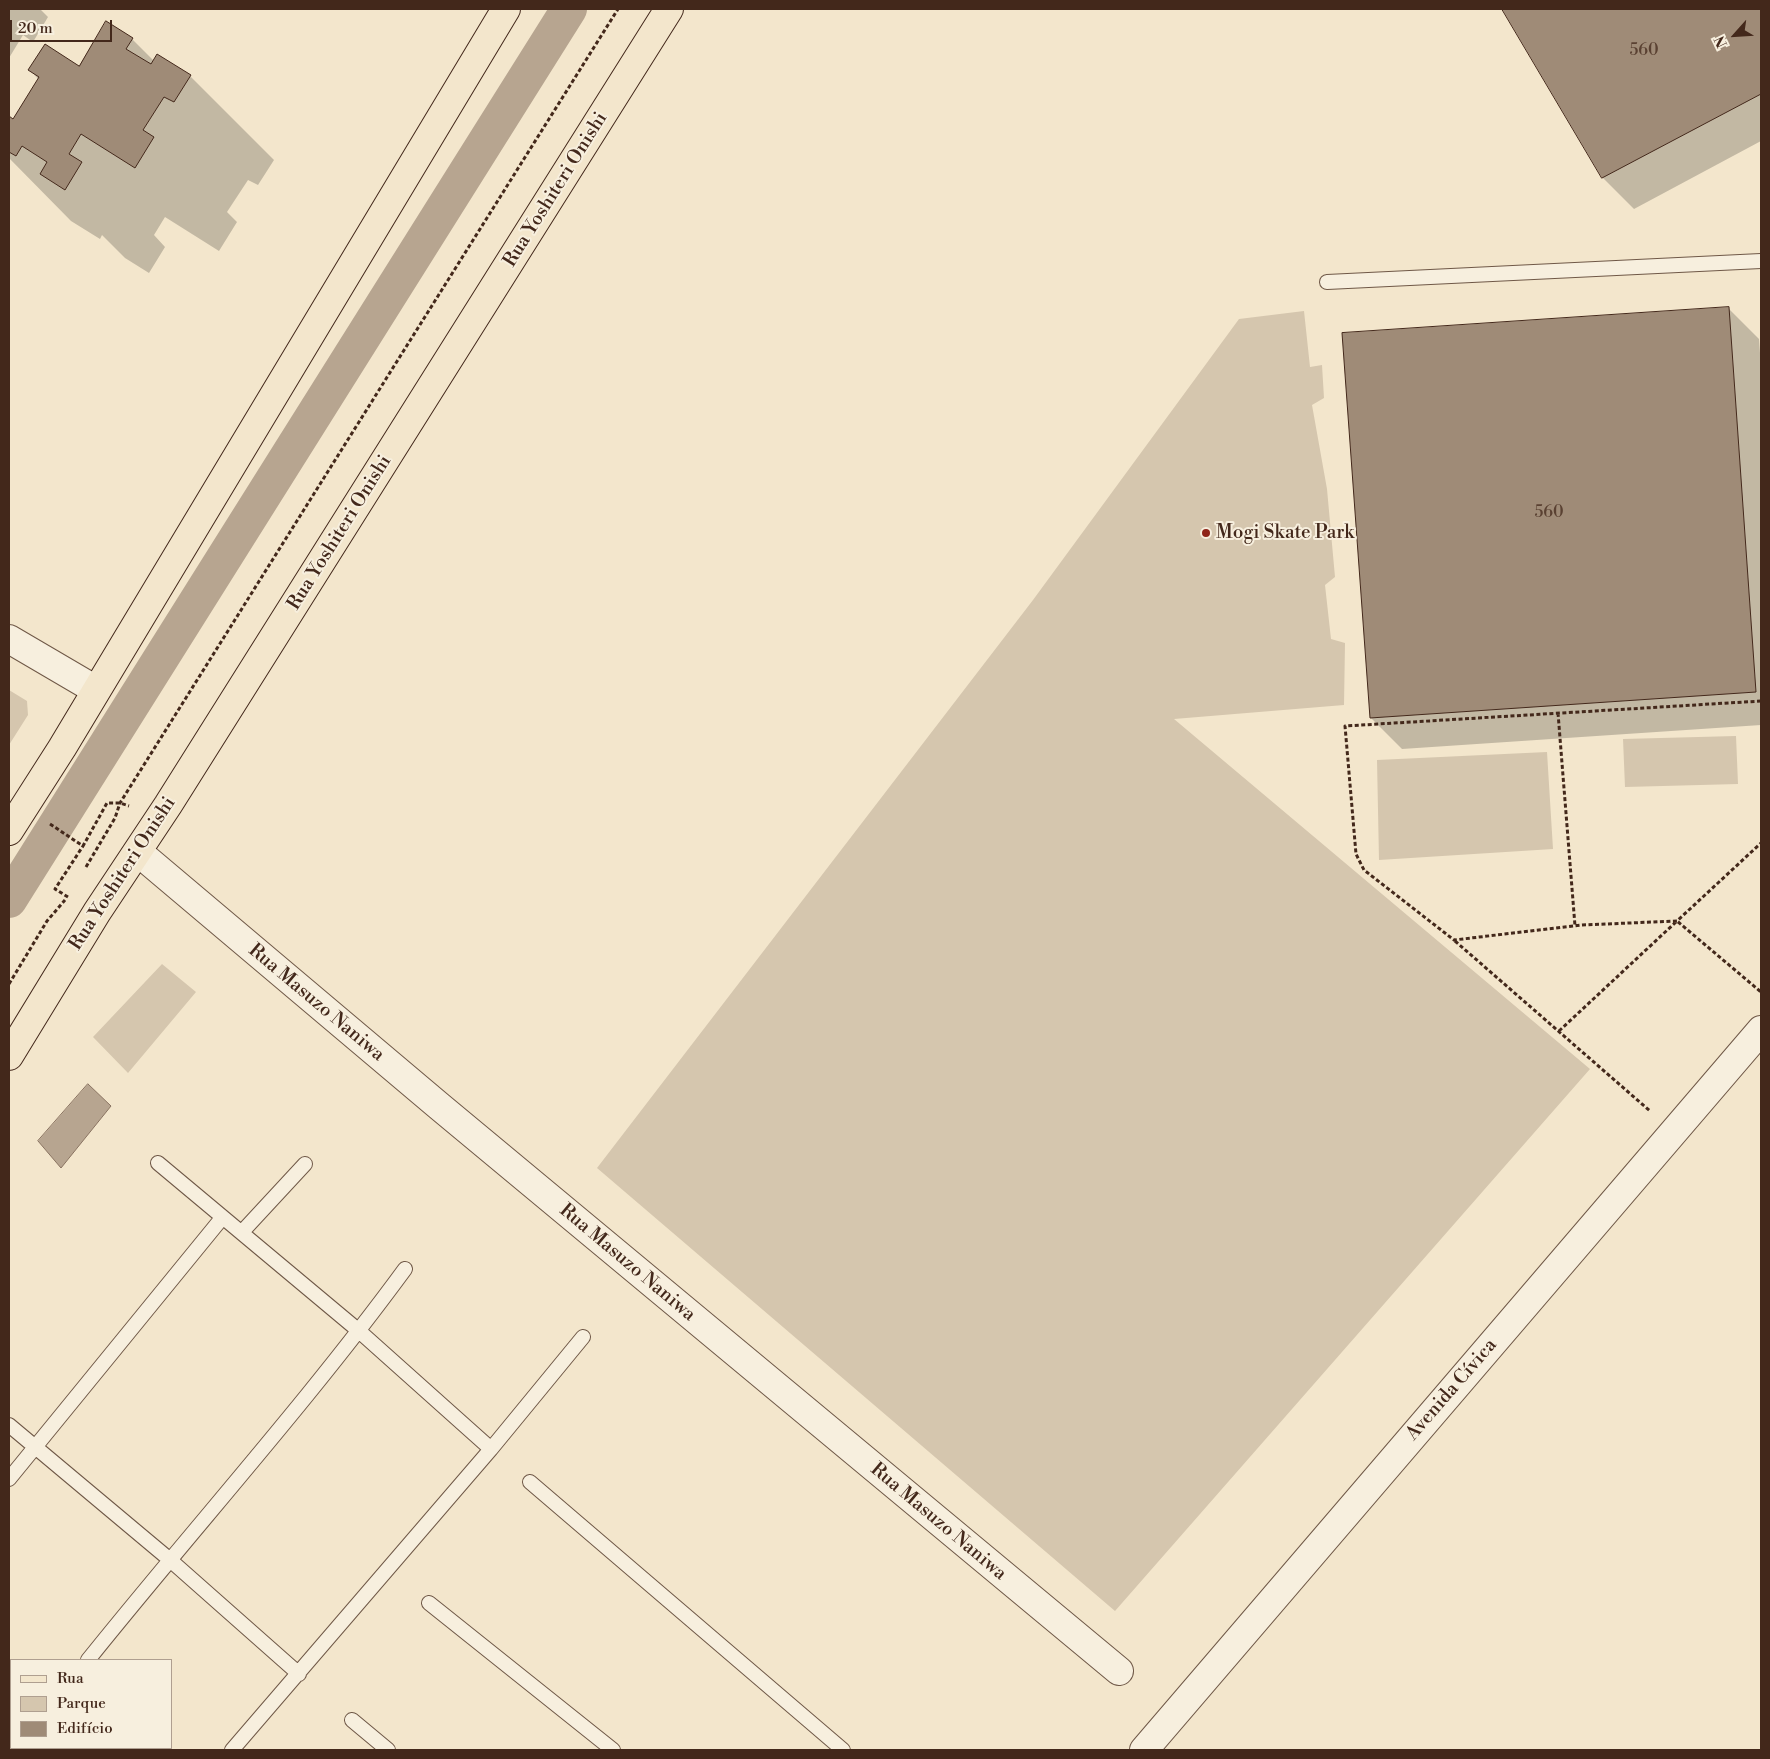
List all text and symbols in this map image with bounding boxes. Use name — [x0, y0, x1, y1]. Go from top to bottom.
scale bar — [12, 10, 115, 42]
north arrow — [1710, 10, 1760, 60]
text: 20 m — [18, 19, 53, 38]
text: N — [1711, 33, 1732, 51]
house number: 560 — [1629, 41, 1659, 61]
street label: Rua Yoshiteri Onishi — [499, 108, 613, 272]
street label: Rua Yoshiteri Onishi — [283, 451, 397, 615]
house number: 560 — [1534, 503, 1564, 523]
place label: Mogi Skate Park — [1216, 522, 1354, 544]
marker: Mogi Skate Park — [1200, 527, 1212, 539]
street label: Rua Yoshiteri Onishi — [65, 793, 181, 955]
street label: Rua Masuzo Naniwa — [243, 939, 389, 1067]
street label: Rua Masuzo Naniwa — [554, 1199, 700, 1327]
street label: Avenida Cívica — [1402, 1335, 1502, 1445]
street label: Rua Masuzo Naniwa — [865, 1458, 1011, 1586]
legend — [10, 1659, 172, 1749]
text: Rua — [57, 1669, 84, 1688]
text: Parque — [57, 1694, 106, 1713]
text: Edifício — [57, 1719, 113, 1738]

